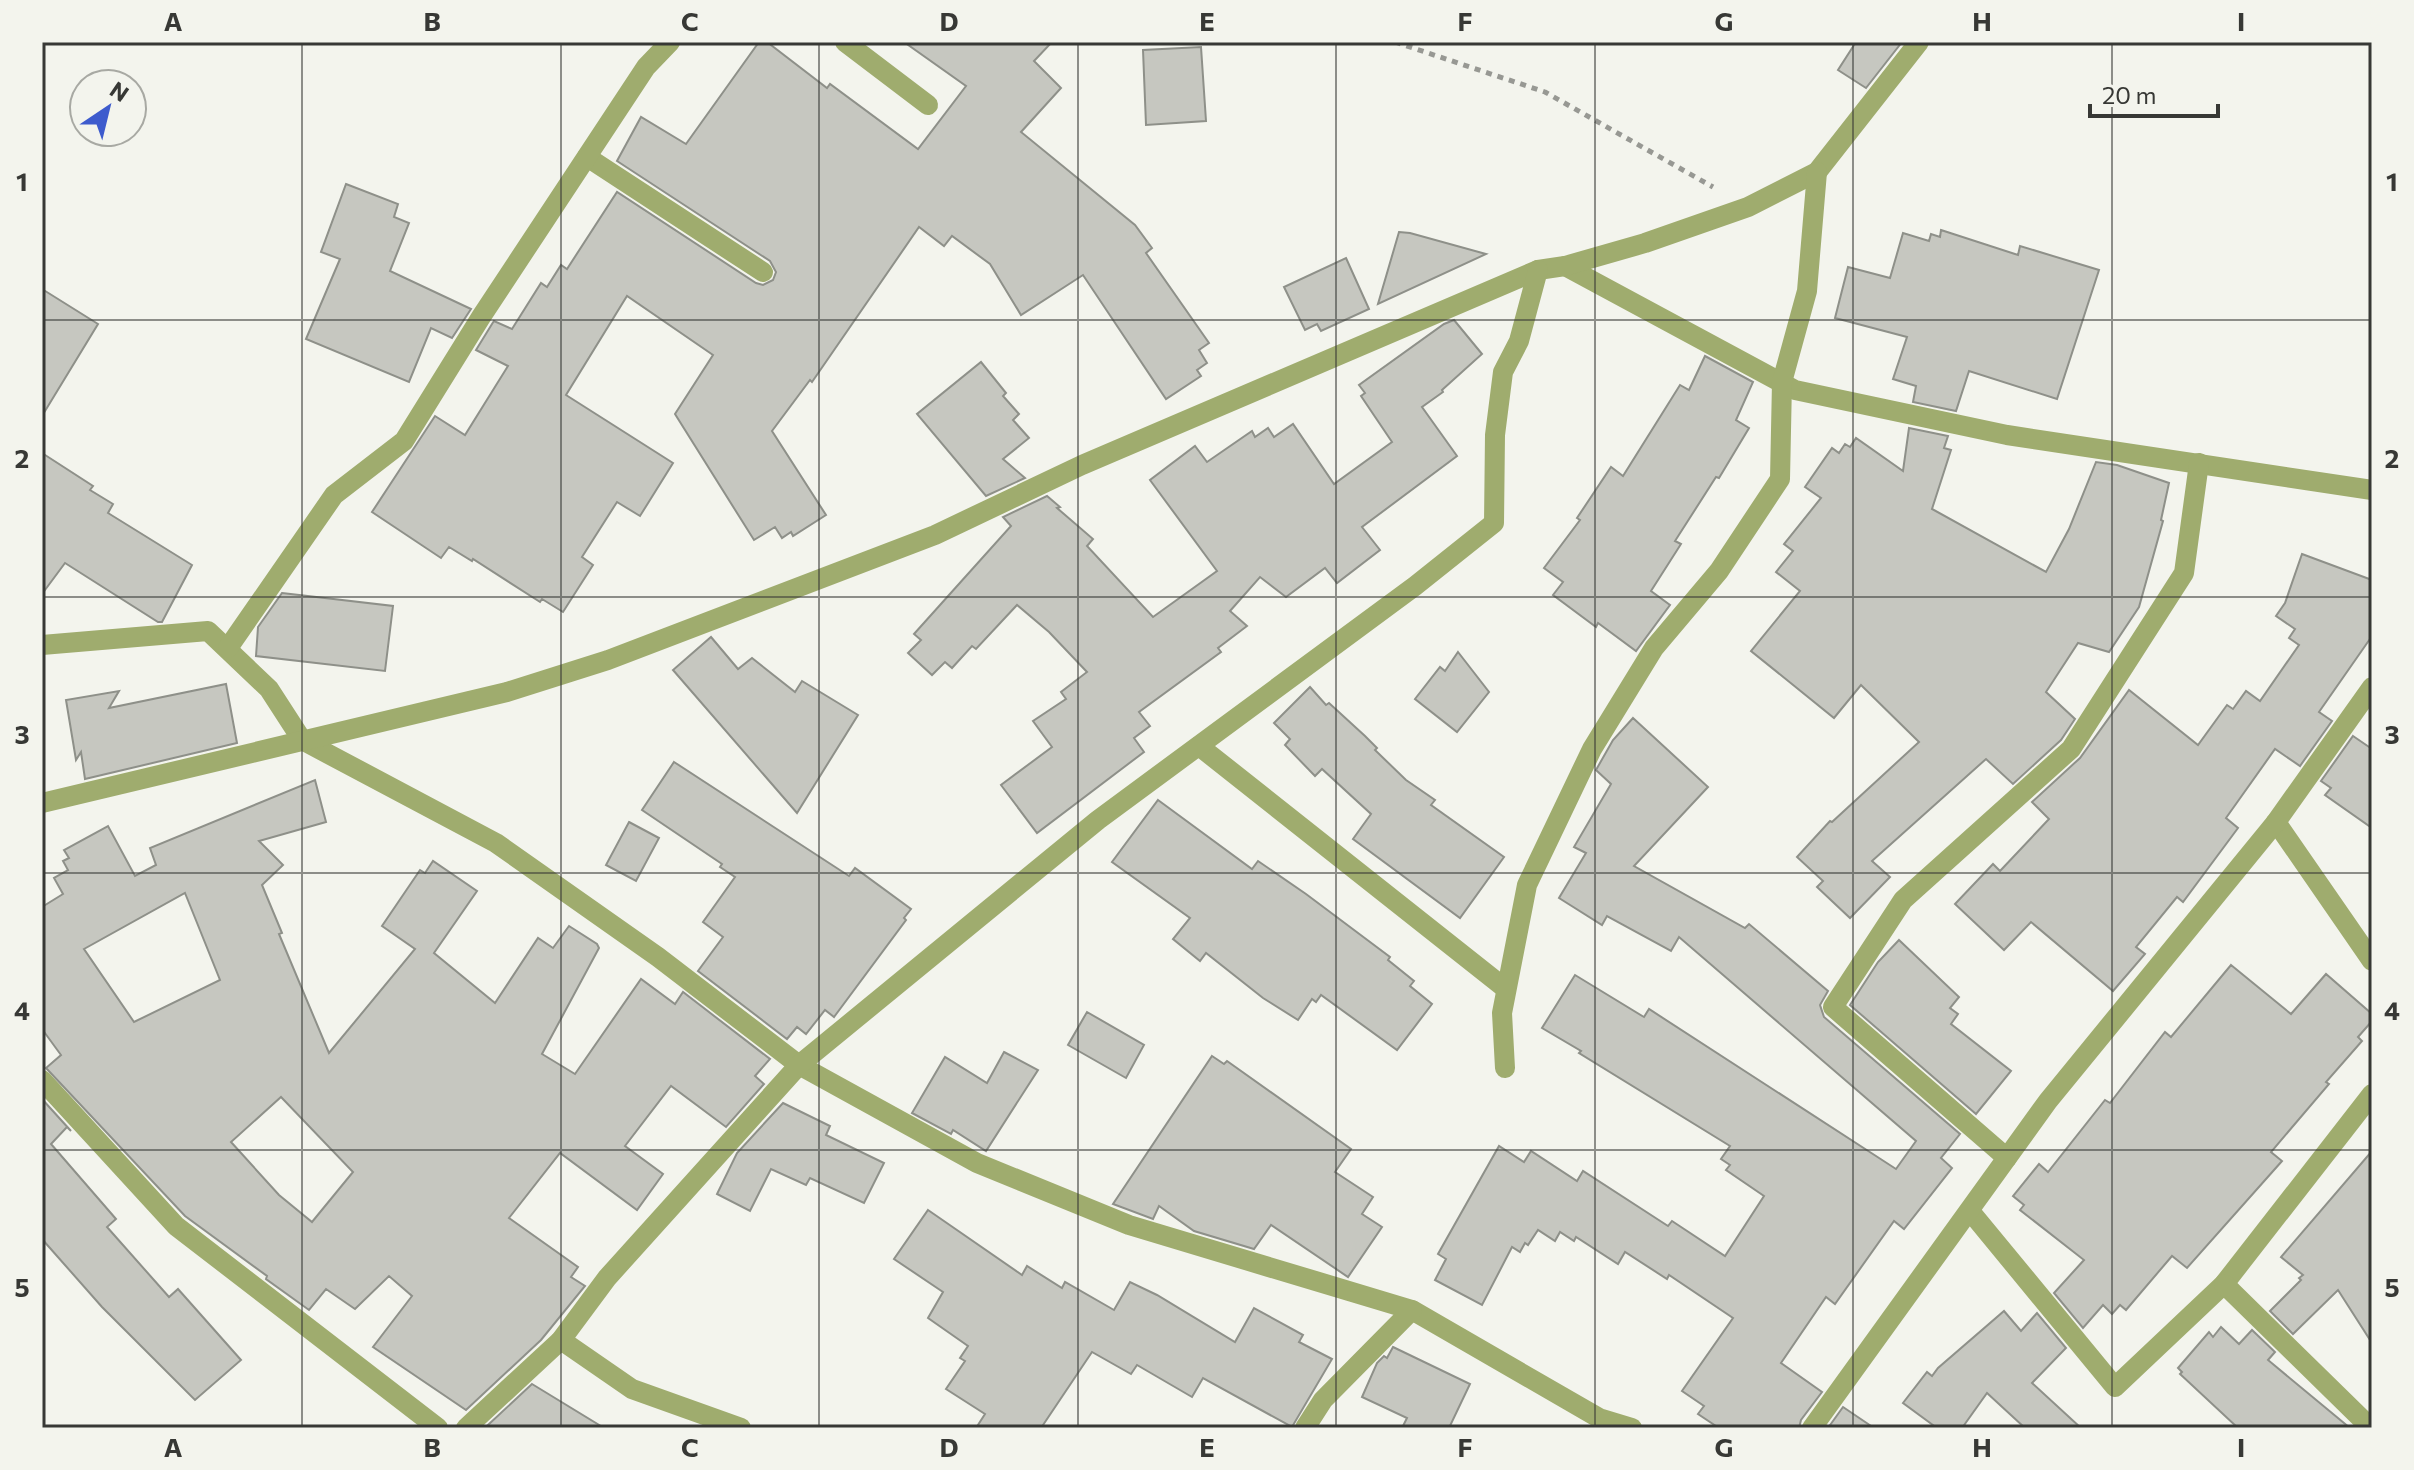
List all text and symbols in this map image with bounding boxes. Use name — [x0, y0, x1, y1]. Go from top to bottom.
text: A — [164, 5, 183, 36]
text: B — [423, 5, 441, 36]
text: C — [681, 5, 699, 36]
text: D — [939, 5, 959, 36]
text: E — [1199, 5, 1215, 36]
text: F — [1457, 5, 1473, 36]
text: G — [1715, 5, 1733, 36]
text: H — [1972, 5, 1992, 36]
text: I — [2237, 5, 2245, 36]
north arrow — [68, 68, 148, 148]
scale bar — [2090, 68, 2218, 118]
text: N — [105, 75, 134, 107]
text: 20 m — [2102, 80, 2156, 109]
text: 1 — [16, 165, 28, 196]
text: 1 — [2386, 165, 2398, 196]
text: 2 — [15, 442, 29, 473]
text: 2 — [2385, 442, 2399, 473]
text: 3 — [14, 718, 30, 749]
text: 3 — [2384, 718, 2400, 749]
text: 4 — [14, 994, 30, 1025]
text: 4 — [2384, 994, 2400, 1025]
text: 5 — [14, 1271, 30, 1302]
text: 5 — [2384, 1271, 2400, 1302]
text: A — [164, 1431, 183, 1462]
text: B — [423, 1431, 441, 1462]
text: C — [681, 1431, 699, 1462]
text: D — [939, 1431, 959, 1462]
text: E — [1199, 1431, 1215, 1462]
text: F — [1457, 1431, 1473, 1462]
text: G — [1715, 1431, 1733, 1462]
text: H — [1972, 1431, 1992, 1462]
text: I — [2237, 1431, 2245, 1462]

